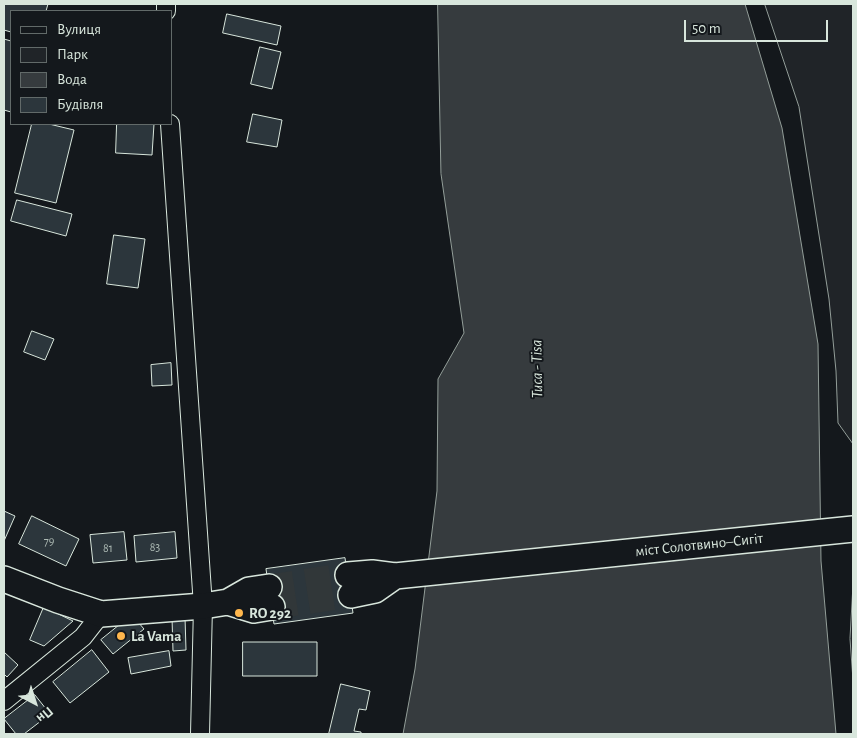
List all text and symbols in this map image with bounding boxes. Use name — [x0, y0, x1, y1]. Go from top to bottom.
legend — [10, 10, 172, 125]
scale bar — [687, 10, 831, 42]
text: 50 m — [692, 21, 721, 36]
text: Вулиця — [57, 22, 101, 37]
text: Парк — [57, 47, 88, 62]
text: Вода — [57, 72, 87, 87]
text: Будівля — [57, 97, 103, 112]
water label: Тиса - Tisa — [527, 340, 547, 398]
street label: міст Солотвино–Сигіт — [634, 529, 764, 561]
house number: 79 — [44, 534, 54, 548]
house number: 83 — [150, 540, 160, 554]
house number: 81 — [103, 541, 113, 555]
place label: RO 292 — [249, 604, 291, 622]
marker: RO 292 — [233, 607, 245, 619]
place label: La Vama — [131, 627, 181, 645]
marker: La Vama — [115, 630, 127, 642]
north arrow — [10, 678, 60, 728]
text: Пн — [34, 704, 56, 725]

